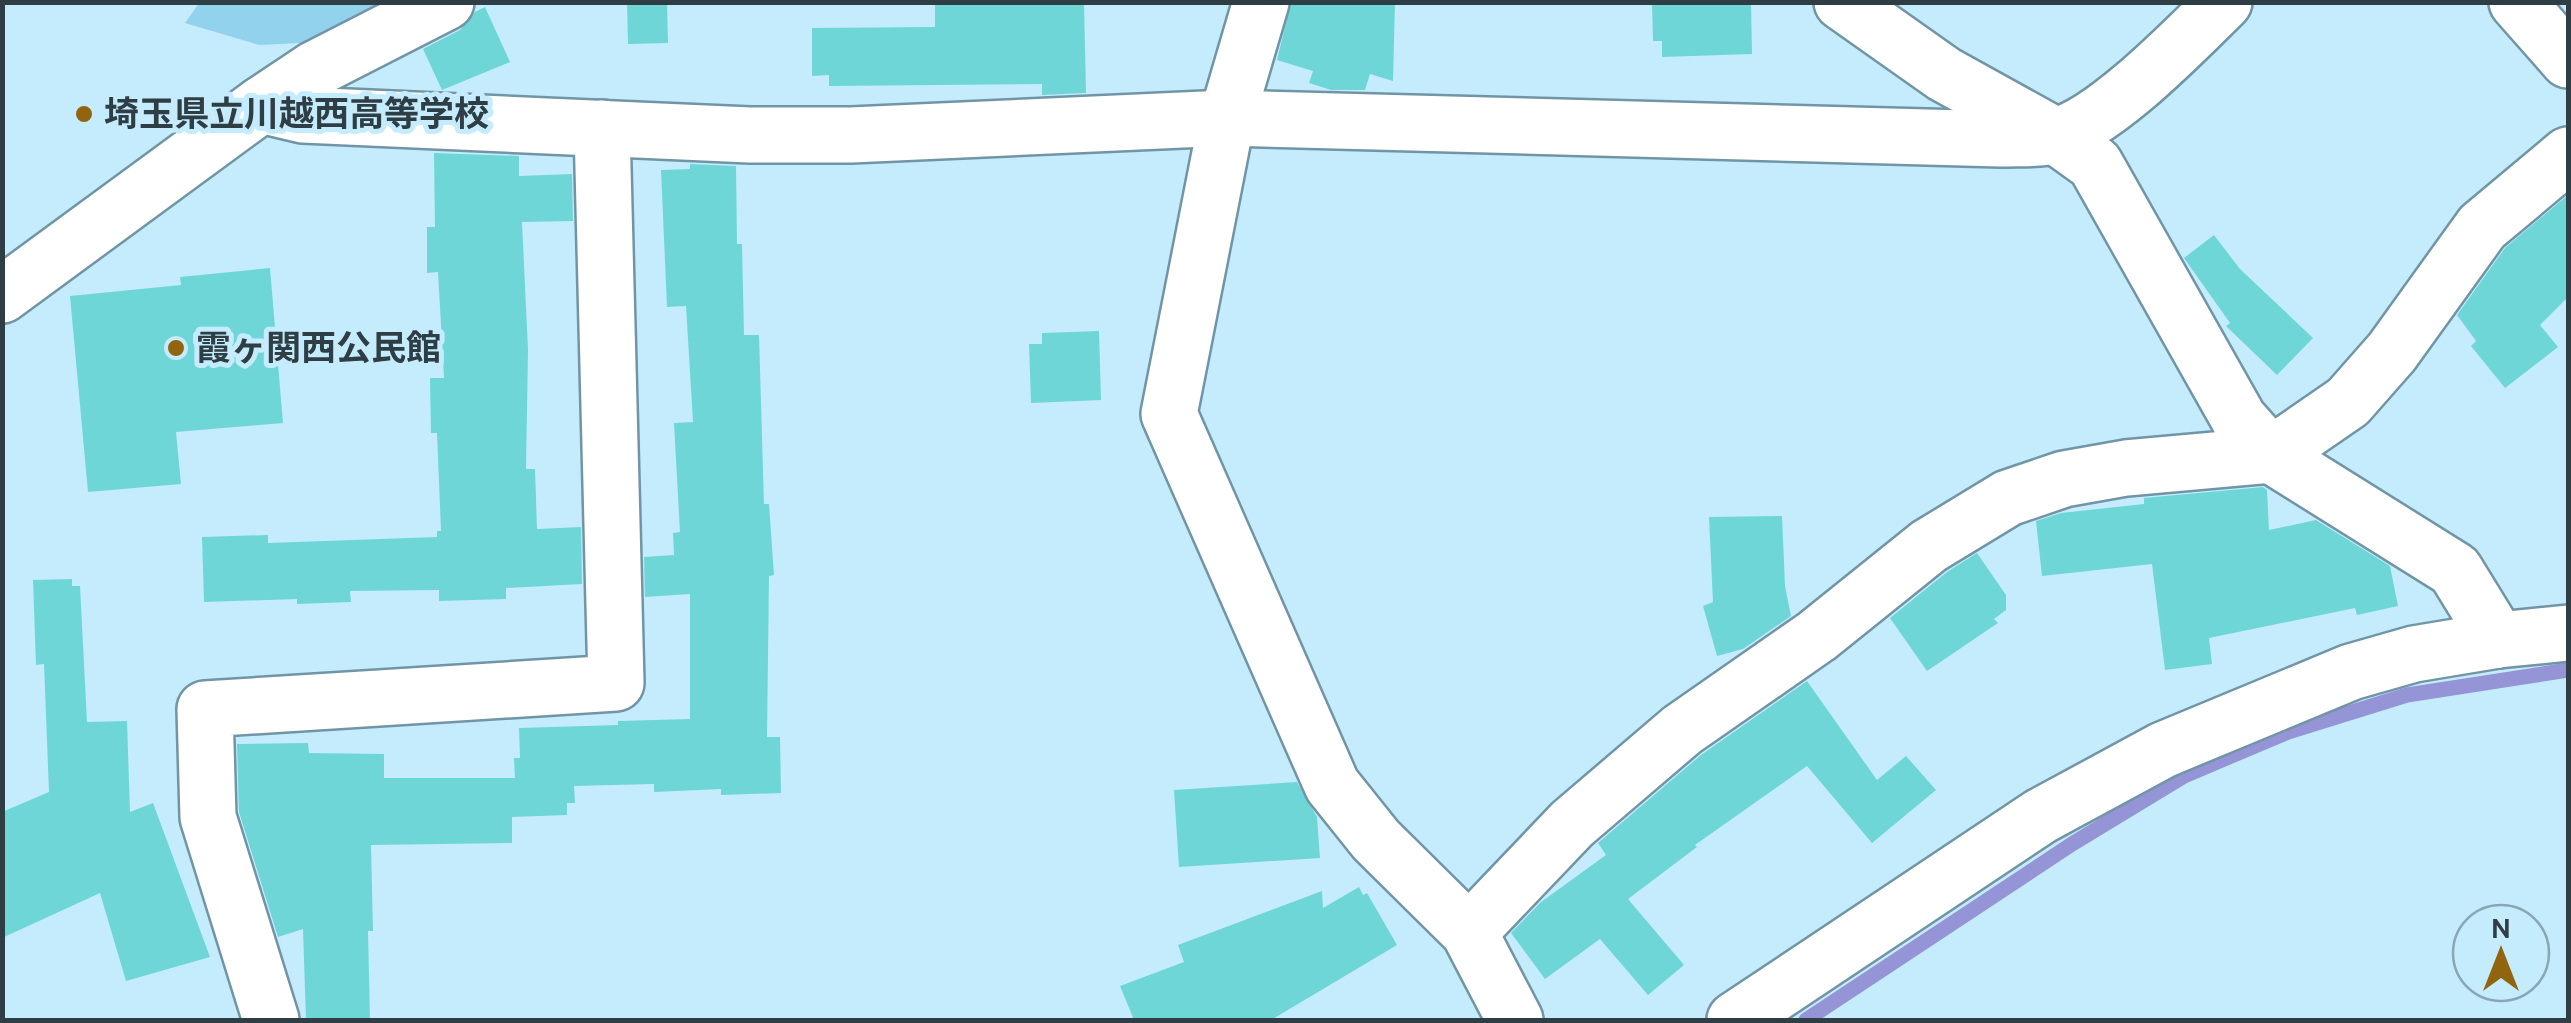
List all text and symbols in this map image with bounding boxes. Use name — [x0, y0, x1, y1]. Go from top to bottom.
place label: 埼玉県立川越西高等学校 — [104, 92, 489, 135]
marker: 埼玉県立川越西高等学校 — [73, 103, 95, 125]
place label: 霞ヶ関西公民館 — [196, 326, 441, 369]
marker: 霞ヶ関西公民館 — [165, 337, 187, 359]
north arrow — [2451, 903, 2551, 1003]
text: N — [2491, 911, 2511, 945]

